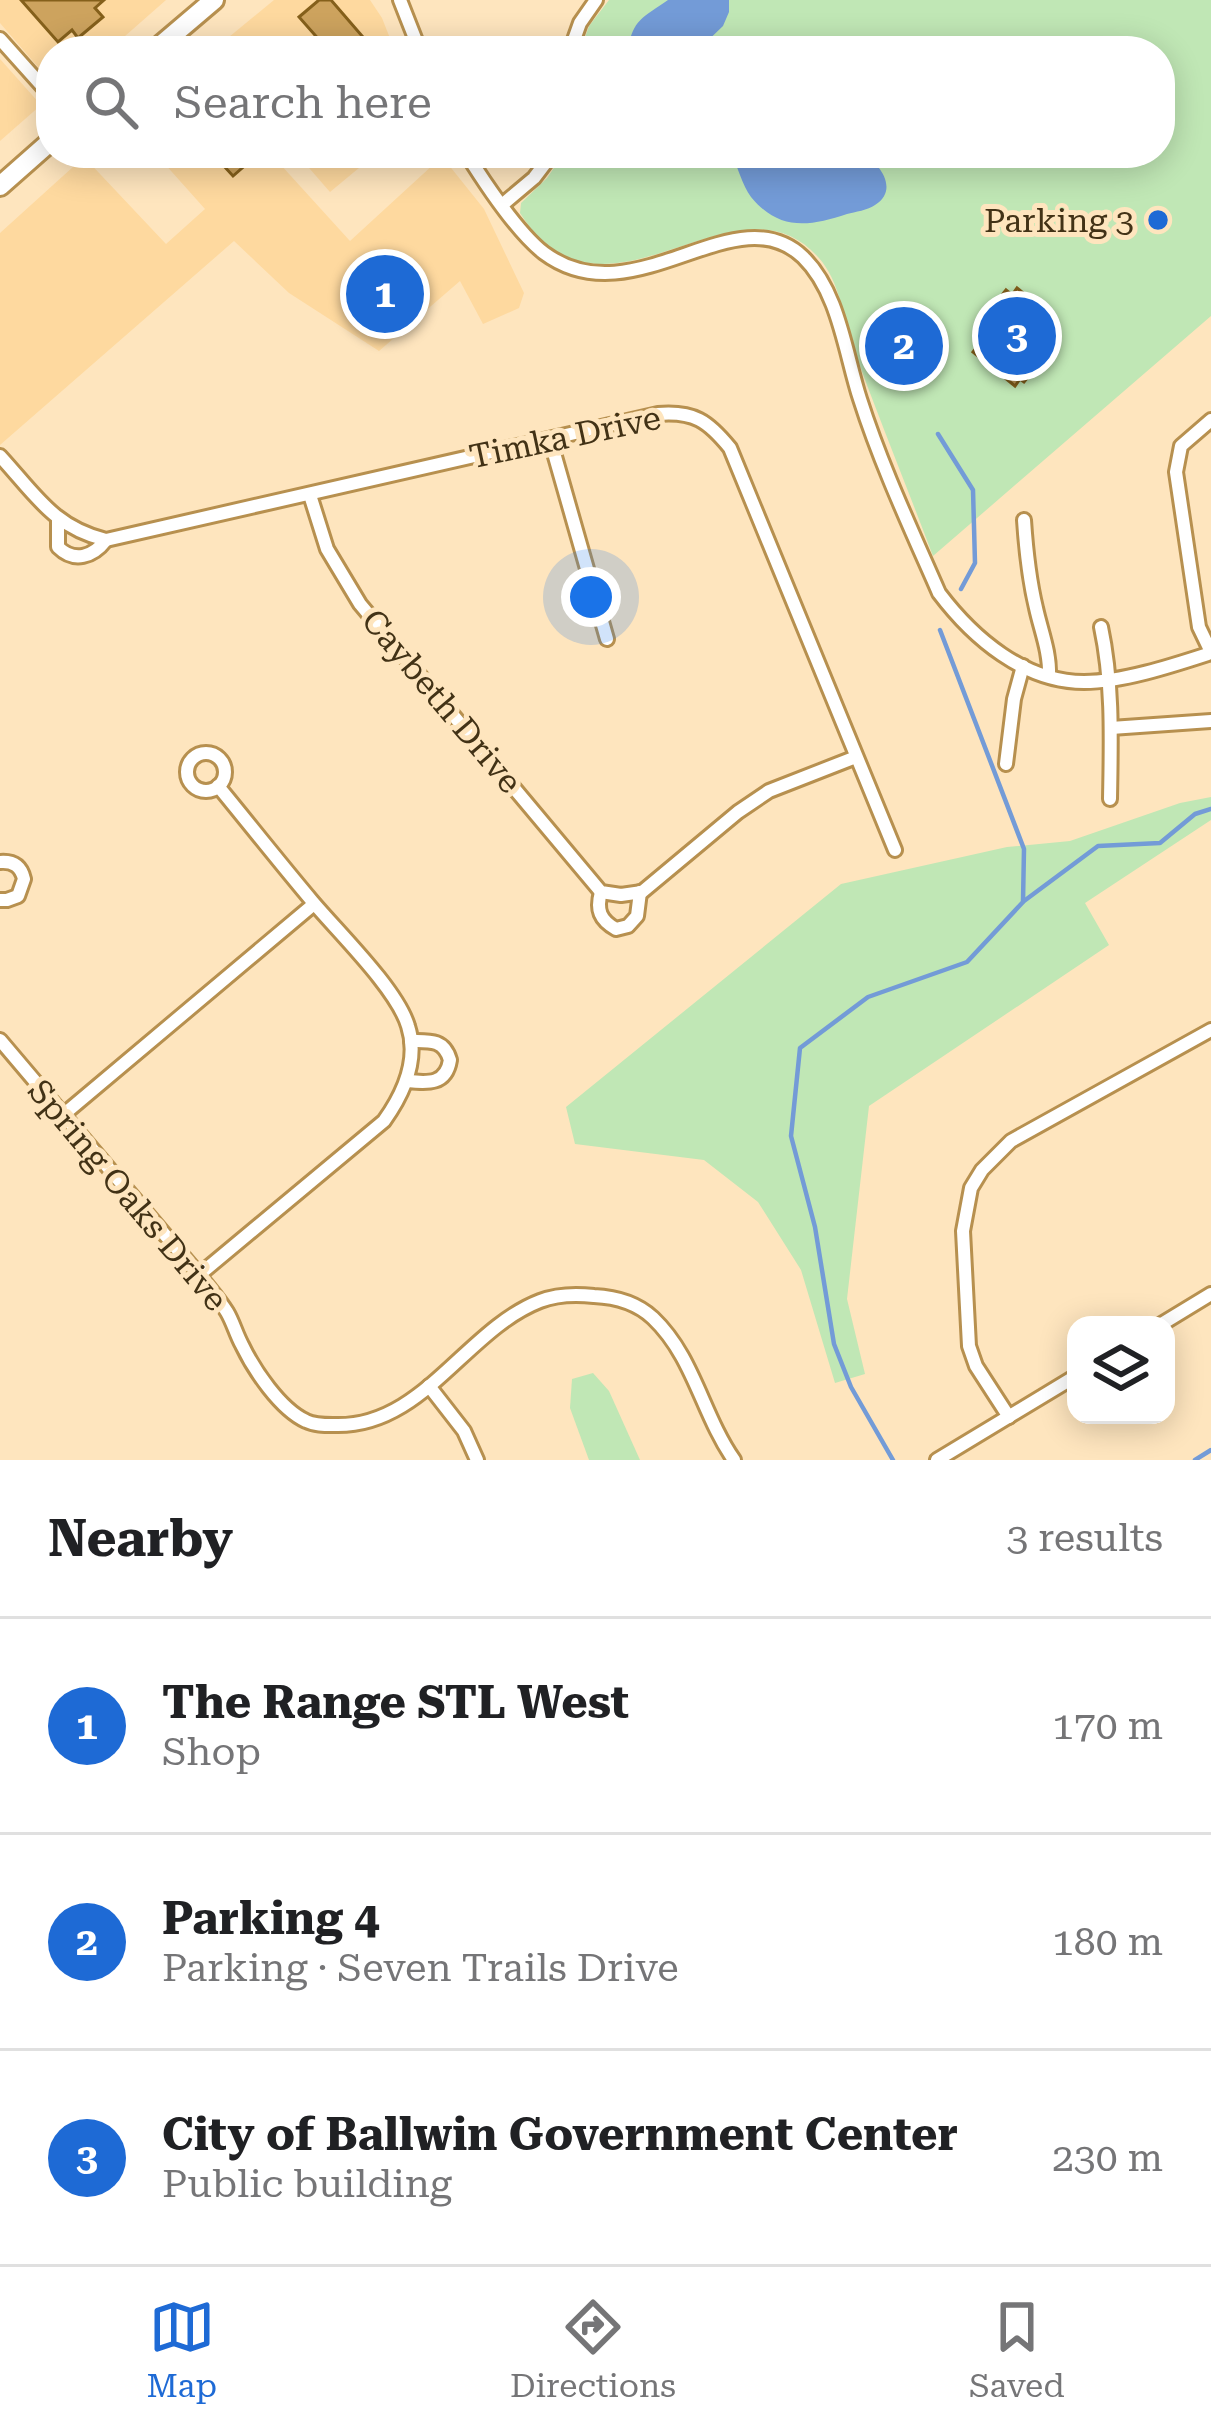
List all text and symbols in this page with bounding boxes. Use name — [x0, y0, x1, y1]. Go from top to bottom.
search box — [36, 36, 1175, 168]
icon: search — [78, 69, 144, 135]
text: Search here — [174, 76, 432, 129]
place label: Parking 3 — [984, 201, 1134, 240]
marker: Parking 3 — [1145, 207, 1171, 233]
pin: 1 — [346, 249, 424, 339]
pin: 3 — [978, 291, 1056, 381]
pin: 2 — [865, 301, 943, 391]
street label: Timka Drive — [466, 398, 664, 476]
your location — [561, 567, 621, 627]
street label: Caybeth Drive — [354, 601, 530, 801]
street label: Spring Oaks Drive — [20, 1072, 236, 1318]
map controls — [1067, 1316, 1175, 1424]
button: layers — [1067, 1316, 1175, 1424]
text: Nearby — [48, 1509, 233, 1568]
text: 3 results — [1006, 1515, 1163, 1561]
text: The Range STL West — [162, 1676, 629, 1729]
text: 1 — [76, 1703, 98, 1749]
text: 170 m — [1052, 1703, 1163, 1749]
text: Shop — [162, 1729, 261, 1775]
text: Parking 4 — [162, 1892, 380, 1945]
text: 2 — [76, 1919, 98, 1965]
text: 180 m — [1052, 1919, 1163, 1965]
text: Parking · Seven Trails Drive — [162, 1945, 679, 1991]
text: City of Ballwin Government Center — [162, 2108, 958, 2161]
text: 3 — [76, 2135, 98, 2181]
text: 230 m — [1052, 2135, 1163, 2181]
text: Public building — [162, 2161, 452, 2207]
tab: Map — [146, 2294, 217, 2405]
tab: Directions — [510, 2294, 676, 2405]
tab: Saved — [969, 2294, 1065, 2405]

